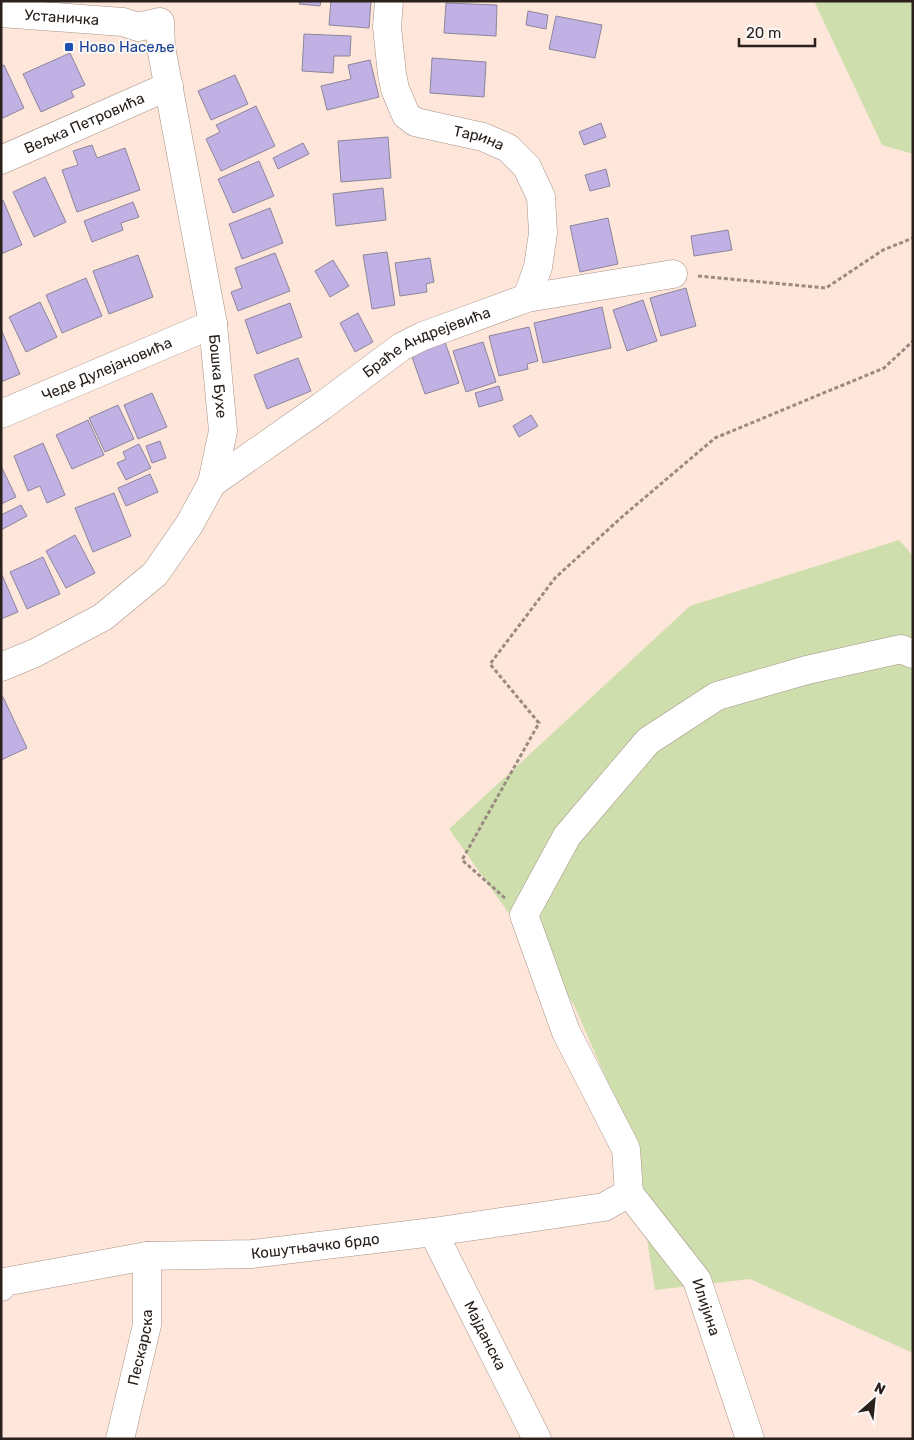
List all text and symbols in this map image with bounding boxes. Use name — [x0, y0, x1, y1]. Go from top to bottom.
street label: Устаничка — [24, 6, 100, 29]
scale bar — [739, 15, 815, 47]
text: 20 m — [746, 24, 781, 42]
place label: Ново Насеље — [79, 38, 175, 56]
marker: Ново Насеље — [63, 41, 75, 53]
street label: Вељка Петровића — [21, 89, 147, 158]
street label: Тарина — [452, 122, 507, 154]
street label: Браће Андрејевића — [359, 303, 493, 381]
street label: Чеде Дулејановића — [39, 333, 175, 405]
street label: Бошка Бухе — [205, 333, 231, 419]
street label: Кошутњачко брдо — [250, 1230, 381, 1263]
street label: Илијина — [688, 1276, 724, 1338]
street label: Мајданска — [460, 1298, 510, 1373]
street label: Пескарска — [124, 1310, 156, 1387]
north arrow — [849, 1375, 899, 1425]
text: N — [871, 1379, 888, 1399]

